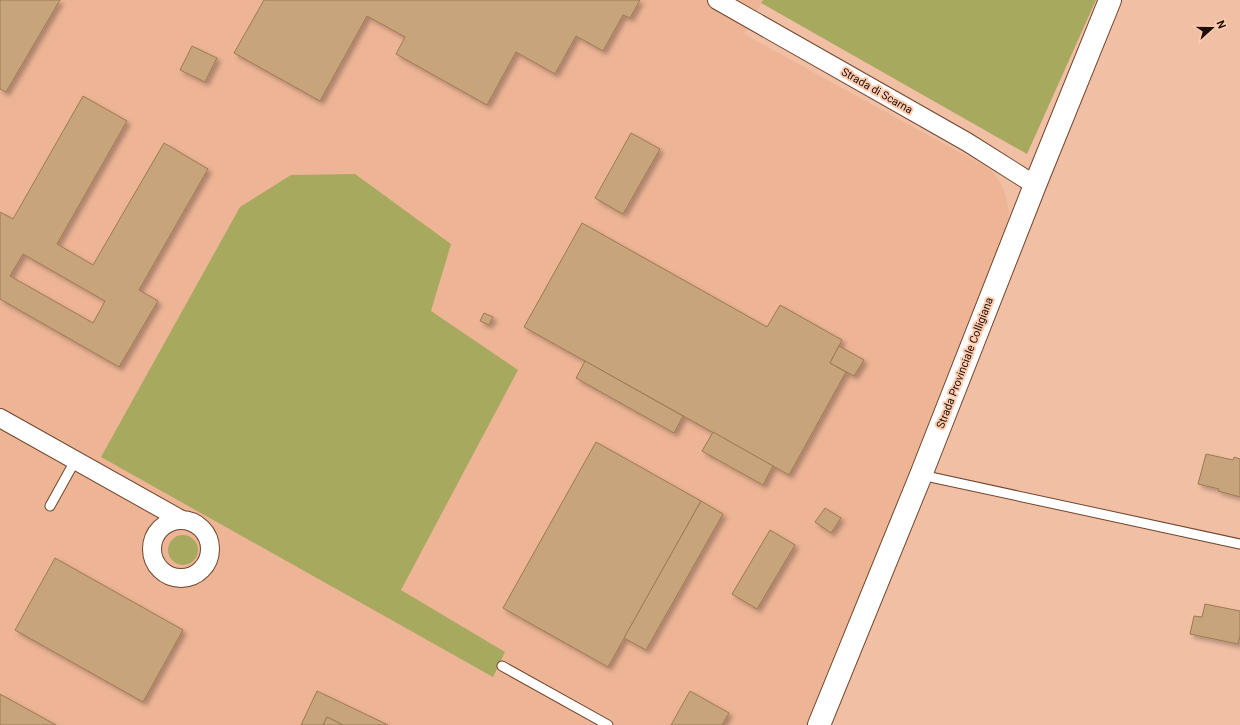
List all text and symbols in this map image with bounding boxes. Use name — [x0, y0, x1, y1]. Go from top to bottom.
north arrow — [1192, 8, 1232, 48]
text: N — [1213, 19, 1228, 31]
street label: Strada di Scarna — [839, 65, 915, 117]
street label: Strada Provinciale Colligiana — [934, 296, 996, 430]

